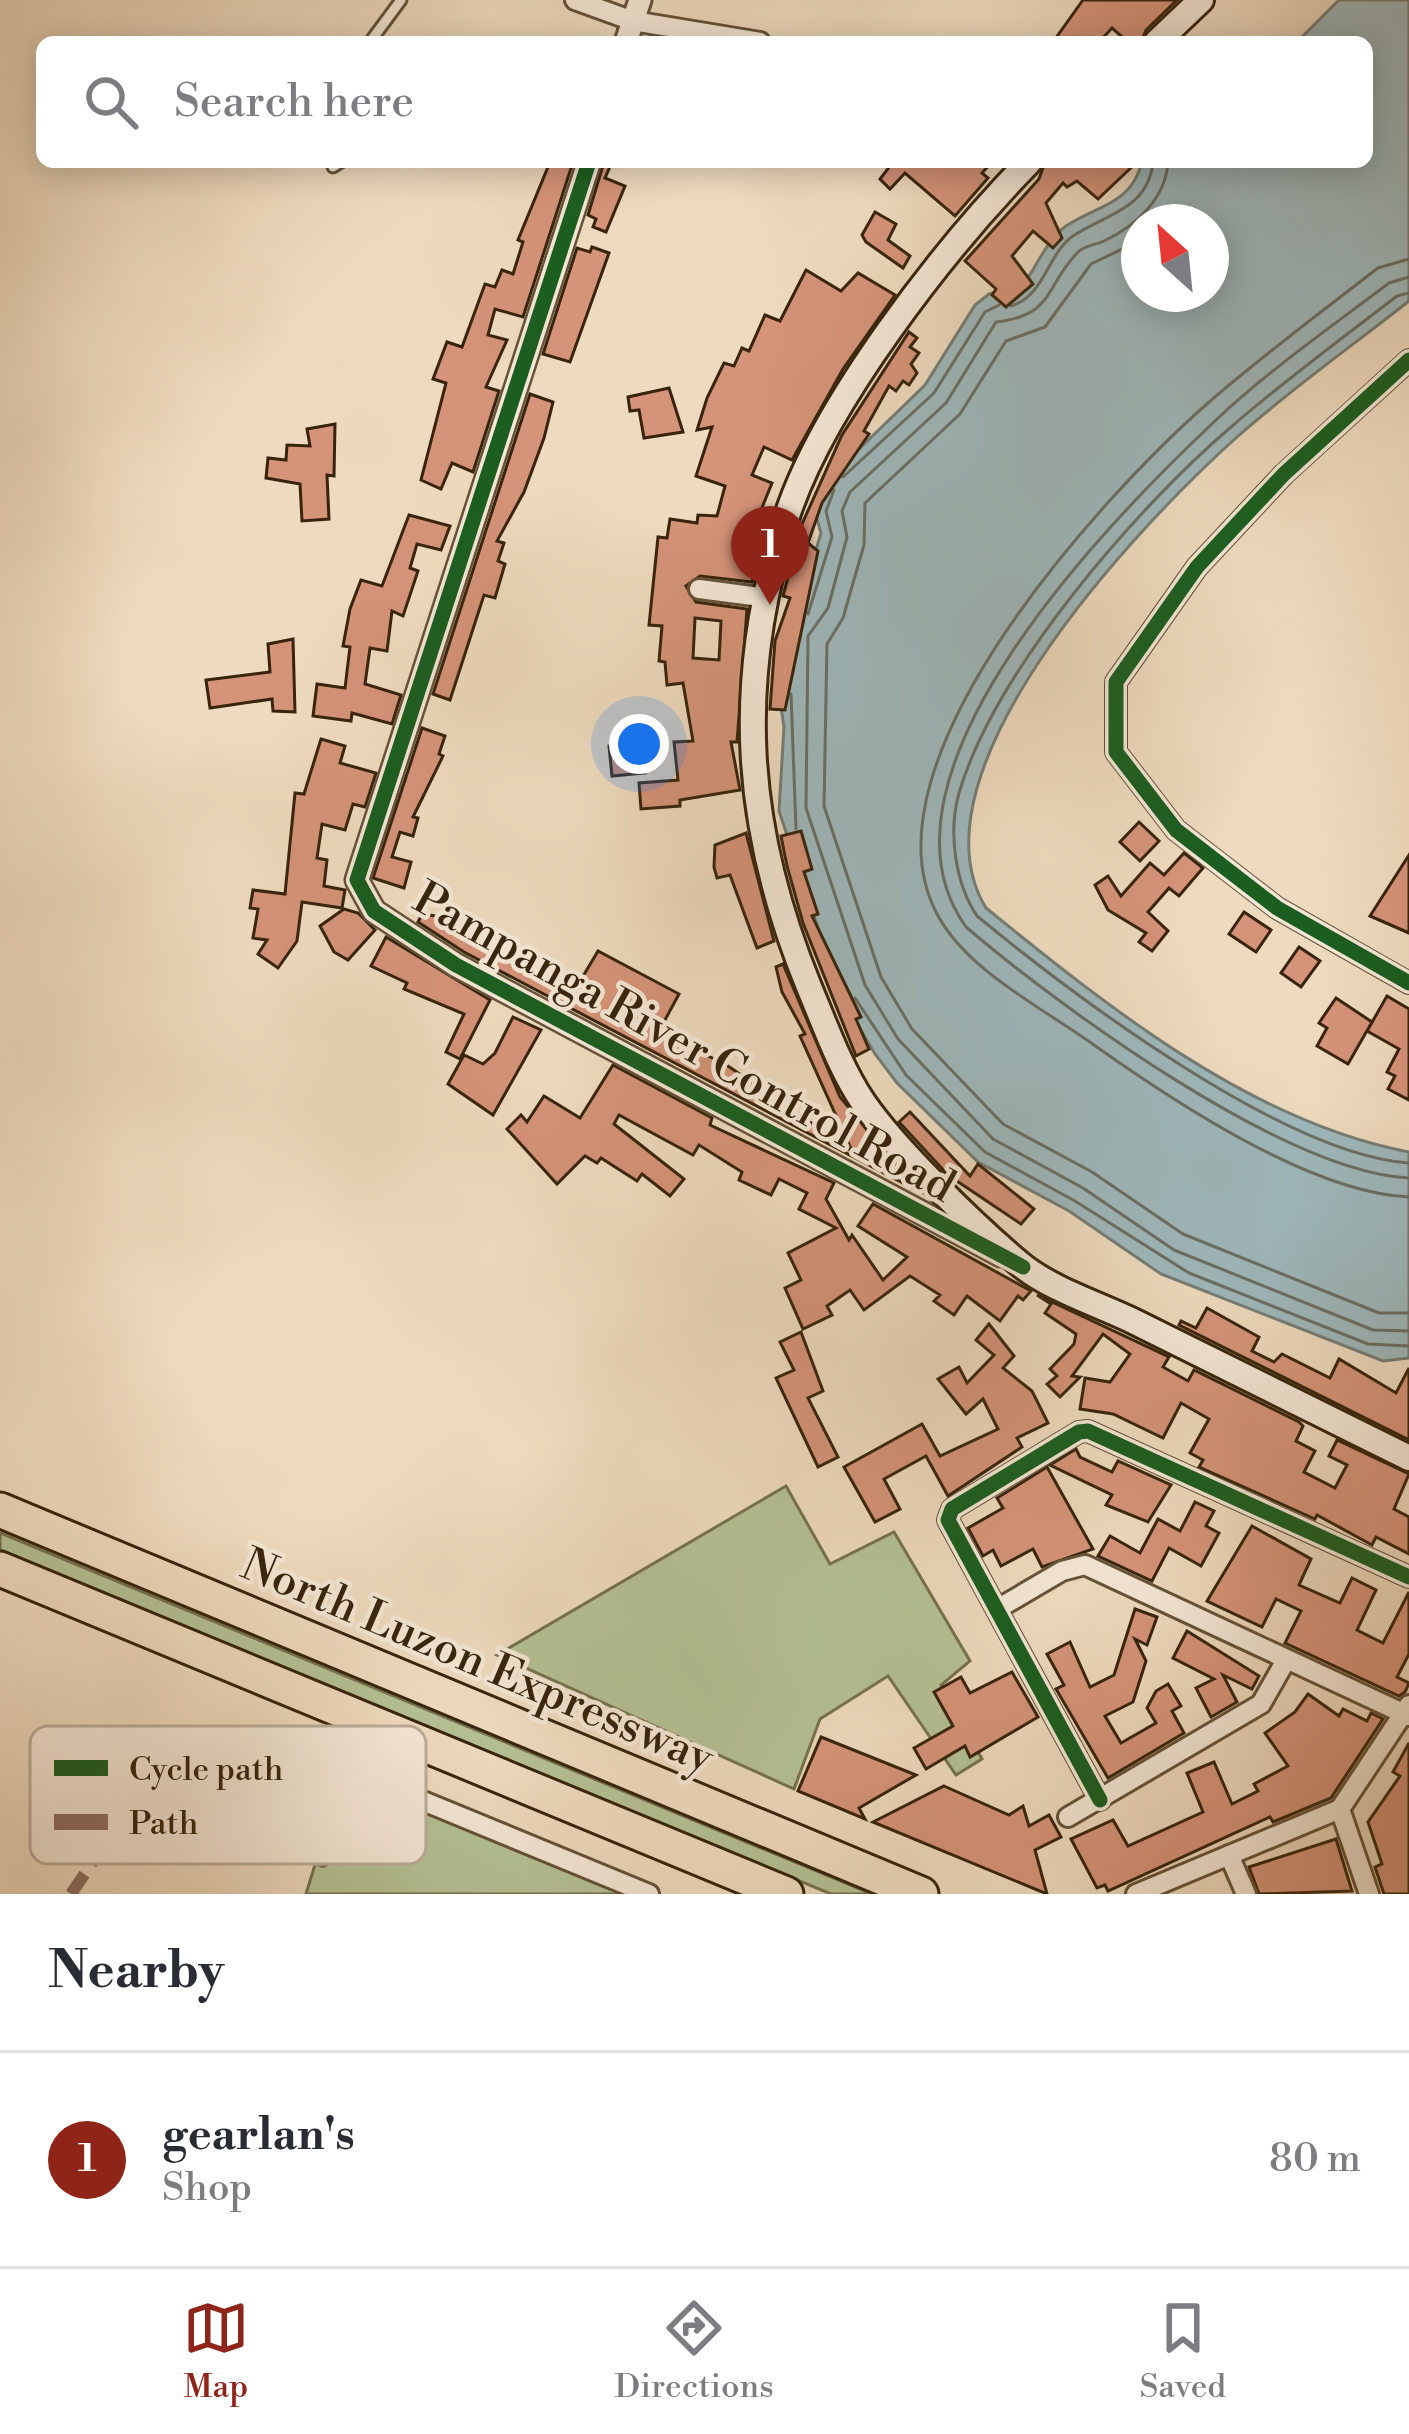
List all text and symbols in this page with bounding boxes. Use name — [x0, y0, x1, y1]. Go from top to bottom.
search box — [36, 36, 1373, 168]
icon: search — [78, 69, 144, 135]
text: Search here — [174, 74, 414, 131]
north arrow — [1121, 204, 1229, 312]
pin: 1 — [731, 506, 809, 605]
your location — [609, 714, 669, 774]
street label: Pampanga River Control Road — [403, 870, 965, 1216]
street label: North Luzon Expressway — [232, 1537, 723, 1788]
legend — [30, 1726, 426, 1864]
text: Cycle path — [129, 1750, 283, 1791]
text: Path — [129, 1804, 198, 1845]
text: Nearby — [48, 1940, 224, 2004]
text: gearlan's — [162, 2107, 355, 2164]
text: 1 — [78, 2135, 96, 2184]
text: 80 m — [1269, 2135, 1361, 2184]
text: Shop — [162, 2164, 252, 2213]
tab: Map — [183, 2295, 249, 2408]
tab: Directions — [615, 2295, 774, 2408]
tab: Saved — [1139, 2295, 1226, 2408]

